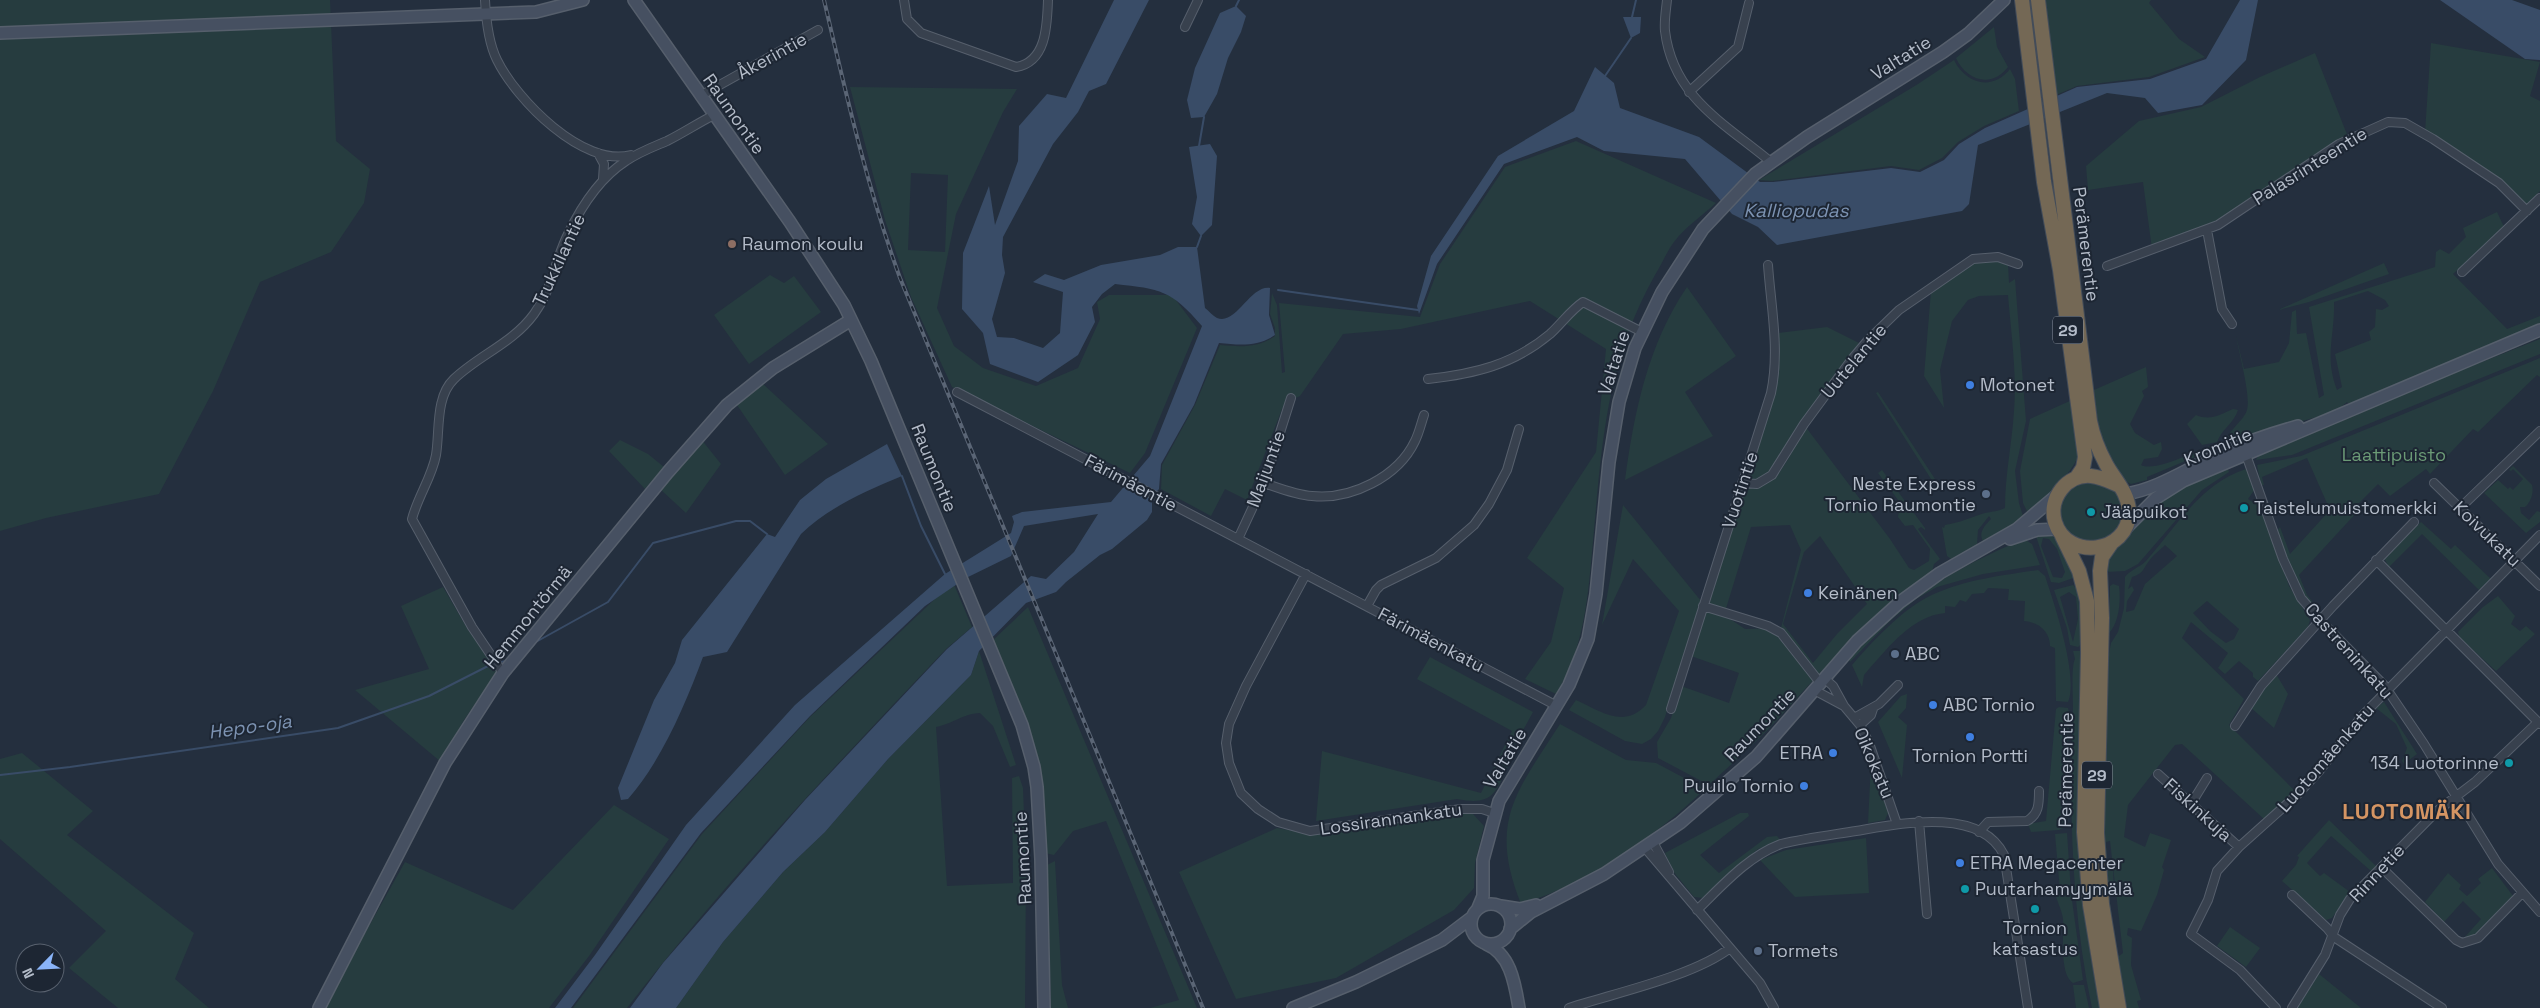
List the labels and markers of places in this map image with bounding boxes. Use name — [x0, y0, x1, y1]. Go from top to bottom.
place label: Raumon koulu — [742, 232, 864, 255]
marker: Raumon koulu — [726, 238, 738, 250]
place label: Motonet — [1980, 373, 2055, 396]
marker: Motonet — [1964, 379, 1976, 391]
place label: Neste Express Tornio Raumontie — [1825, 472, 1976, 516]
marker: Neste Express Tornio Raumontie — [1980, 488, 1992, 500]
place label: Taistelumuistomerkki — [2254, 496, 2437, 519]
place label: Jääpuikot — [2101, 500, 2187, 523]
marker: Taistelumuistomerkki — [2238, 502, 2250, 514]
marker: Jääpuikot — [2085, 506, 2097, 518]
place label: Keinänen — [1818, 581, 1898, 604]
marker: Keinänen — [1802, 587, 1814, 599]
place label: ABC — [1905, 642, 1940, 665]
marker: ABC — [1889, 648, 1901, 660]
place label: ABC Tornio — [1943, 693, 2035, 716]
marker: ABC Tornio — [1927, 699, 1939, 711]
marker: Tornion Portti — [1964, 731, 1976, 743]
place label: ETRA — [1780, 741, 1823, 764]
place label: Tornion Portti — [1912, 744, 2028, 767]
marker: ETRA — [1827, 747, 1839, 759]
place label: 134 Luotorinne — [2370, 751, 2499, 774]
marker: 134 Luotorinne — [2503, 757, 2515, 769]
place label: Puuilo Tornio — [1684, 774, 1794, 797]
marker: Puuilo Tornio — [1798, 780, 1810, 792]
place label: ETRA Megacenter — [1970, 851, 2124, 874]
marker: ETRA Megacenter — [1954, 857, 1966, 869]
place label: Puutarhamyymälä — [1975, 877, 2133, 900]
marker: Puutarhamyymälä — [1959, 883, 1971, 895]
marker: Tornion katsastus — [2029, 903, 2041, 915]
place label: Tornion katsastus — [1992, 916, 2078, 960]
place label: Tormets — [1768, 939, 1838, 962]
marker: Tormets — [1752, 945, 1764, 957]

